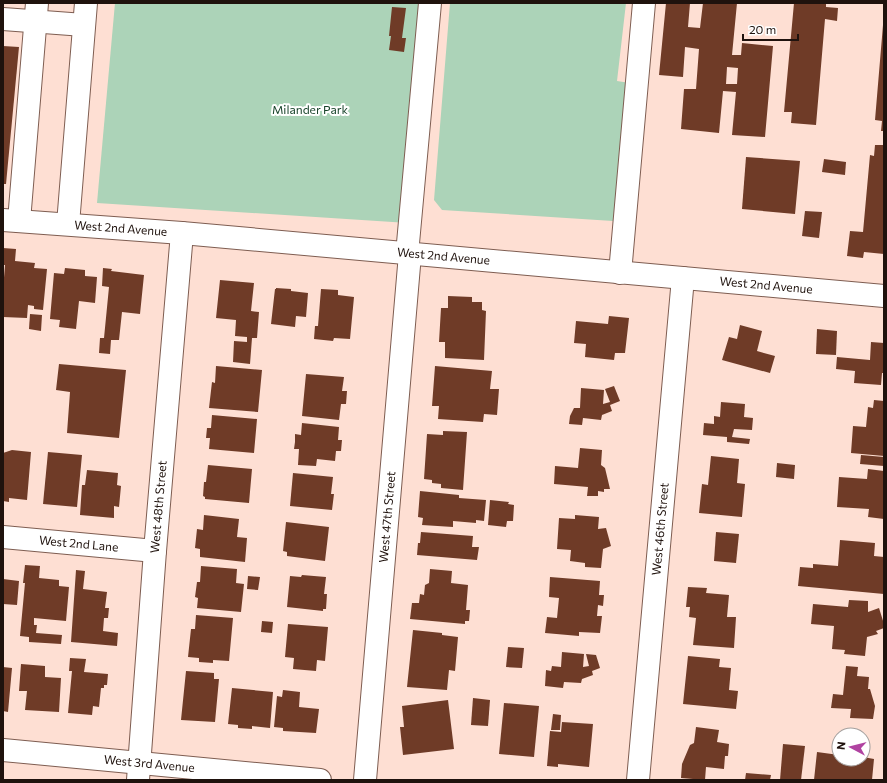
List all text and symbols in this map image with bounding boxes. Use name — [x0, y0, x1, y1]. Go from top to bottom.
scale bar — [743, 16, 798, 42]
text: 20 m — [749, 22, 776, 36]
park label: Milander Park — [272, 102, 349, 116]
street label: West 2nd Avenue — [74, 217, 168, 238]
street label: West 2nd Avenue — [396, 244, 491, 267]
street label: West 2nd Avenue — [719, 273, 813, 296]
street label: West 48th Street — [147, 460, 169, 554]
street label: West 47th Street — [376, 470, 397, 563]
street label: West 46th Street — [648, 482, 671, 576]
street label: West 2nd Lane — [38, 532, 119, 554]
north arrow — [831, 727, 871, 767]
text: N — [834, 741, 848, 751]
street label: West 3rd Avenue — [103, 752, 195, 774]

